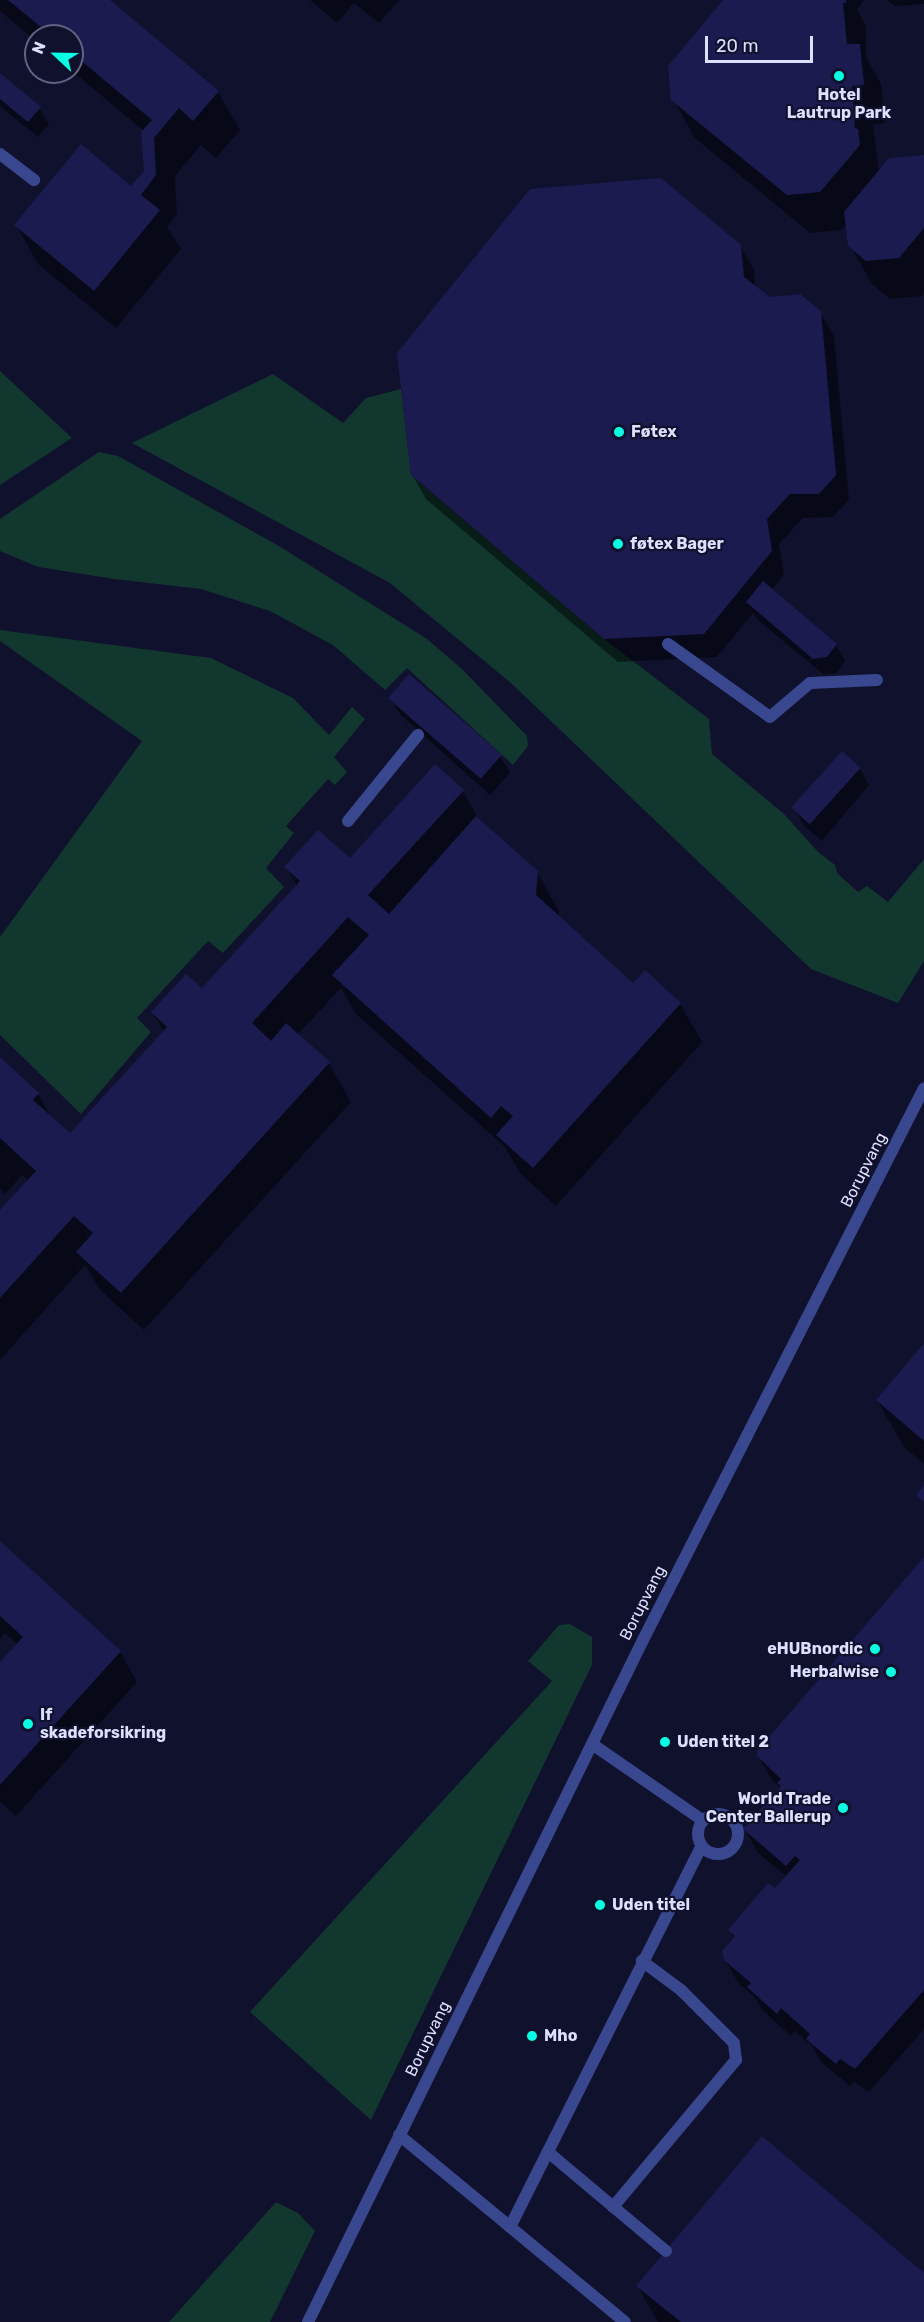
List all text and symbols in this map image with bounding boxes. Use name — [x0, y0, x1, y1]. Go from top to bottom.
north arrow — [24, 24, 84, 84]
scale bar — [708, 24, 816, 62]
text: 20 m — [716, 35, 758, 57]
text: N — [28, 39, 50, 57]
marker: Hotel Lautrup Park — [832, 69, 846, 83]
place label: Hotel Lautrup Park — [787, 85, 891, 123]
place label: Føtex — [631, 422, 677, 442]
marker: Føtex — [612, 425, 626, 439]
place label: føtex Bager — [630, 534, 724, 554]
marker: føtex Bager — [611, 537, 625, 551]
street label: Borupvang — [837, 1129, 891, 1211]
street label: Borupvang — [616, 1562, 670, 1644]
place label: eHUBnordic — [767, 1639, 863, 1659]
marker: eHUBnordic — [868, 1642, 882, 1656]
place label: Herbalwise — [790, 1662, 879, 1682]
marker: Herbalwise — [884, 1665, 898, 1679]
place label: If skadeforsikring — [40, 1705, 166, 1743]
marker: If skadeforsikring — [21, 1717, 35, 1731]
place label: Uden titel 2 — [677, 1732, 769, 1752]
marker: Uden titel 2 — [658, 1735, 672, 1749]
place label: World Trade Center Ballerup — [705, 1789, 831, 1827]
marker: World Trade Center Ballerup — [836, 1801, 850, 1815]
place label: Uden titel — [612, 1895, 690, 1915]
marker: Uden titel — [593, 1898, 607, 1912]
street label: Borupvang — [402, 1998, 454, 2080]
place label: Mho — [544, 2026, 577, 2046]
marker: Mho — [525, 2029, 539, 2043]

